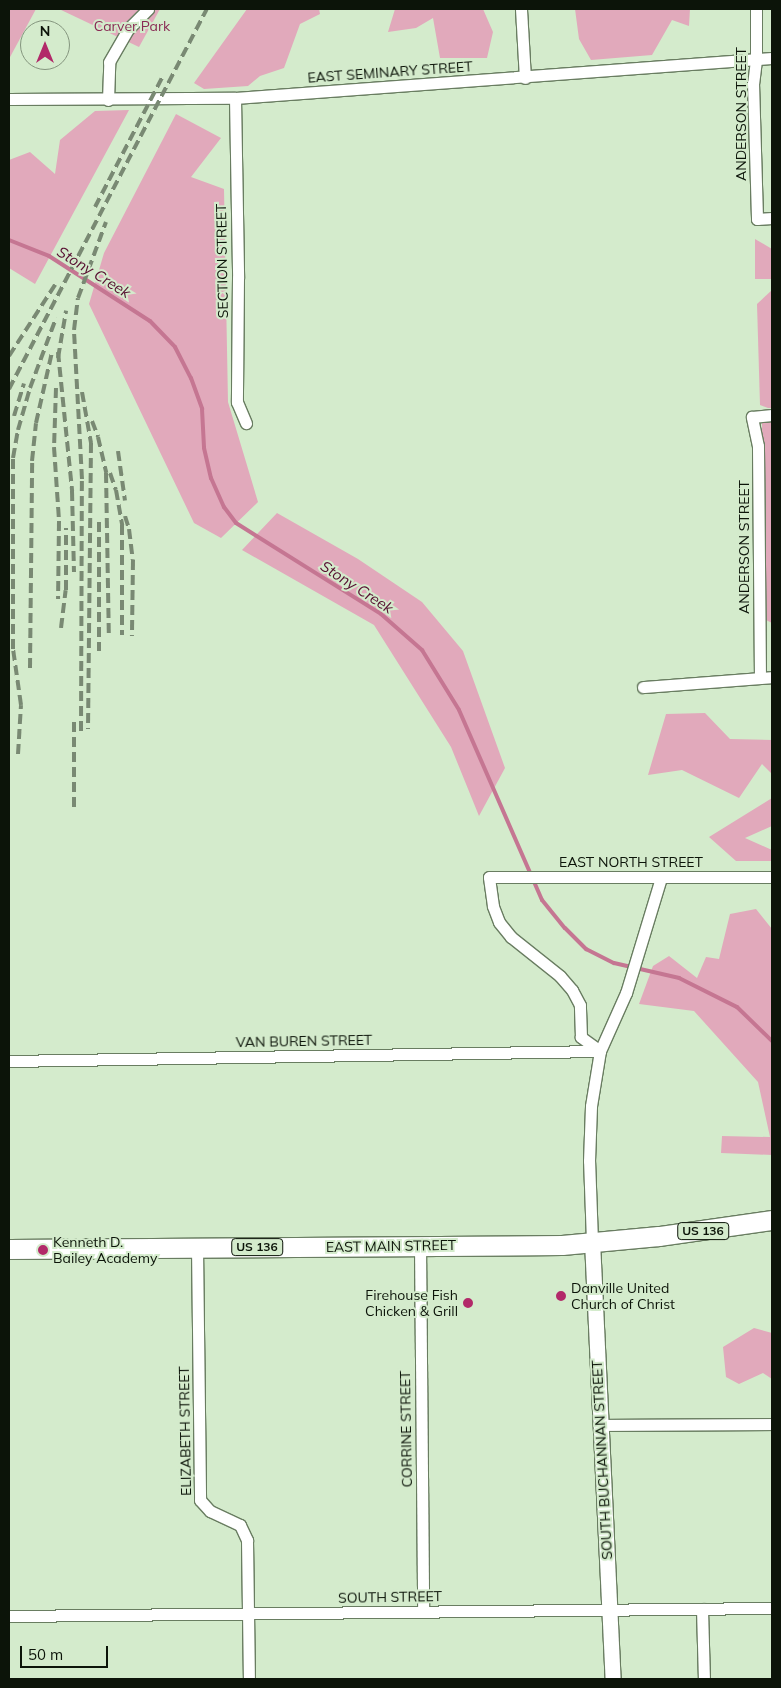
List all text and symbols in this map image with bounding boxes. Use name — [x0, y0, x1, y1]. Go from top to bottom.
park label: Carver Park — [94, 18, 170, 34]
north arrow — [20, 20, 70, 70]
text: N — [40, 22, 50, 40]
street label: ANDERSON STREET — [733, 47, 749, 181]
street label: EAST SEMINARY STREET — [307, 58, 473, 86]
street label: SECTION STREET — [213, 203, 231, 319]
water label: Stony Creek — [54, 242, 134, 302]
street label: ANDERSON STREET — [736, 480, 752, 614]
water label: Stony Creek — [317, 557, 397, 617]
street label: EAST NORTH STREET — [559, 854, 703, 870]
street label: VAN BUREN STREET — [236, 1031, 372, 1051]
road number: US 136 — [677, 1222, 729, 1240]
place label: Kenneth D. Bailey Academy — [53, 1234, 157, 1266]
street label: EAST MAIN STREET — [326, 1236, 456, 1256]
road number: US 136 — [231, 1238, 283, 1256]
marker: Kenneth D. Bailey Academy — [37, 1244, 49, 1256]
place label: Danville United Church of Christ — [571, 1280, 675, 1312]
place label: Firehouse Fish Chicken & Grill — [365, 1287, 458, 1320]
marker: Danville United Church of Christ — [555, 1290, 567, 1302]
marker: Firehouse Fish Chicken & Grill — [462, 1297, 474, 1309]
street label: SOUTH BUCHANNAN STREET — [588, 1360, 616, 1560]
street label: ELIZABETH STREET — [175, 1366, 195, 1496]
street label: CORRINE STREET — [397, 1370, 415, 1488]
street label: SOUTH STREET — [338, 1588, 442, 1606]
scale bar — [22, 1636, 110, 1668]
text: 50 m — [28, 1645, 63, 1664]

